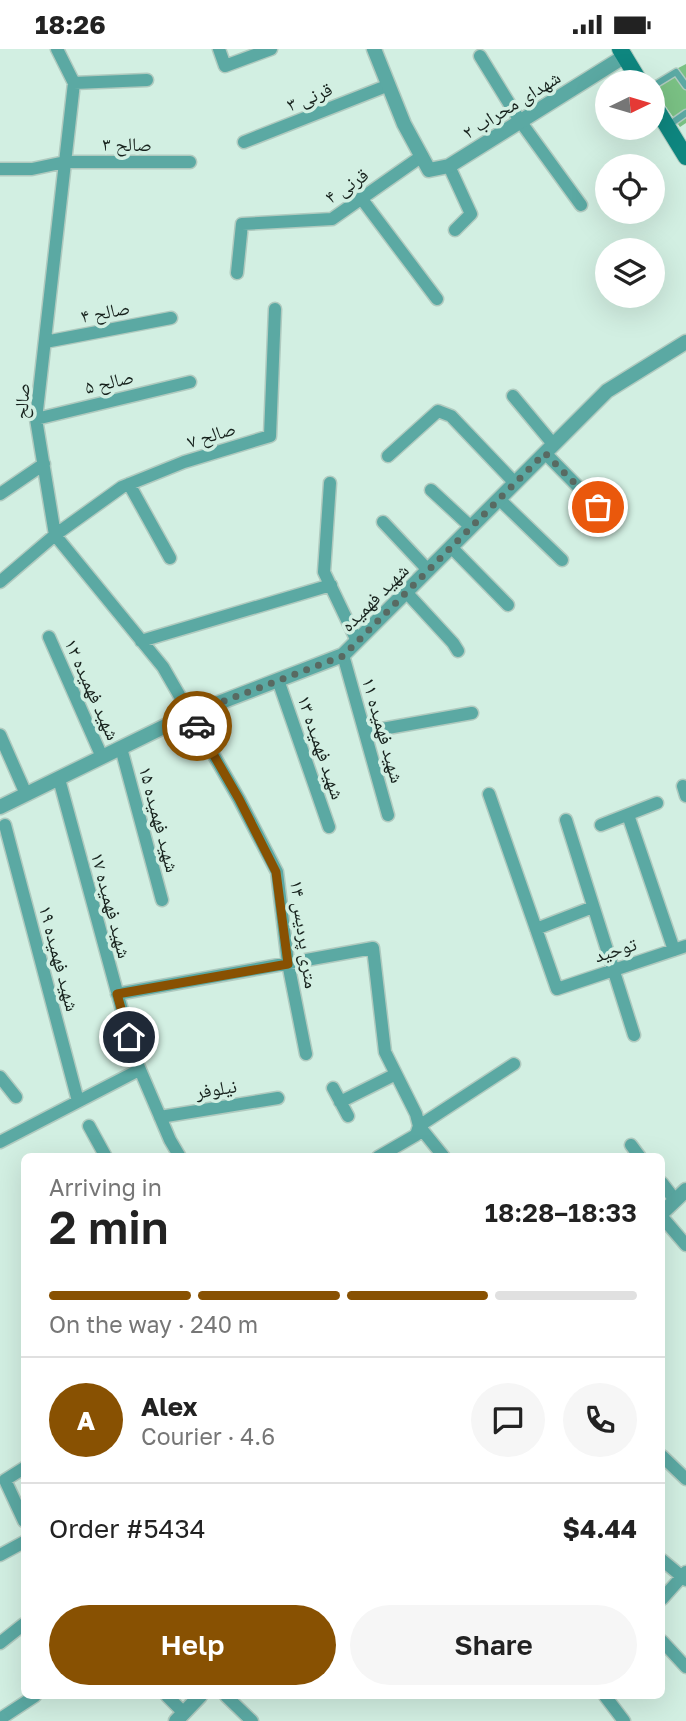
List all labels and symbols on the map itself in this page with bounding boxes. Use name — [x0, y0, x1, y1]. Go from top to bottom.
street label: شهدای محراب ۲ — [458, 65, 565, 144]
north arrow — [595, 70, 665, 140]
street label: قرنی ۳ — [283, 76, 336, 116]
street label: صالح ۳ — [102, 132, 152, 157]
street label: قرنی ۴ — [320, 162, 373, 209]
street label: صالح ۴ — [78, 295, 132, 329]
street label: صالح ۵ — [82, 364, 136, 400]
street label: صالح — [9, 382, 35, 420]
street label: صالح ۷ — [184, 416, 239, 454]
pin — [568, 477, 628, 537]
street label: شهید فهمیده — [335, 558, 414, 637]
street label: شهید فهمیده ۱۲ — [59, 635, 126, 744]
street label: شهید فهمیده ۱۱ — [357, 675, 410, 786]
courier — [162, 691, 232, 761]
street label: شهید فهمیده ۱۳ — [292, 692, 351, 803]
street label: شهید فهمیده ۱۵ — [134, 763, 185, 875]
street label: شهید فهمیده ۱۷ — [86, 849, 137, 961]
street label: ۱۴ متری پردیس — [285, 878, 324, 990]
street label: شهید فهمیده ۱۹ — [34, 902, 85, 1014]
street label: توحید — [591, 931, 640, 968]
pin — [99, 1007, 159, 1067]
street label: نیلوفر — [193, 1073, 238, 1104]

